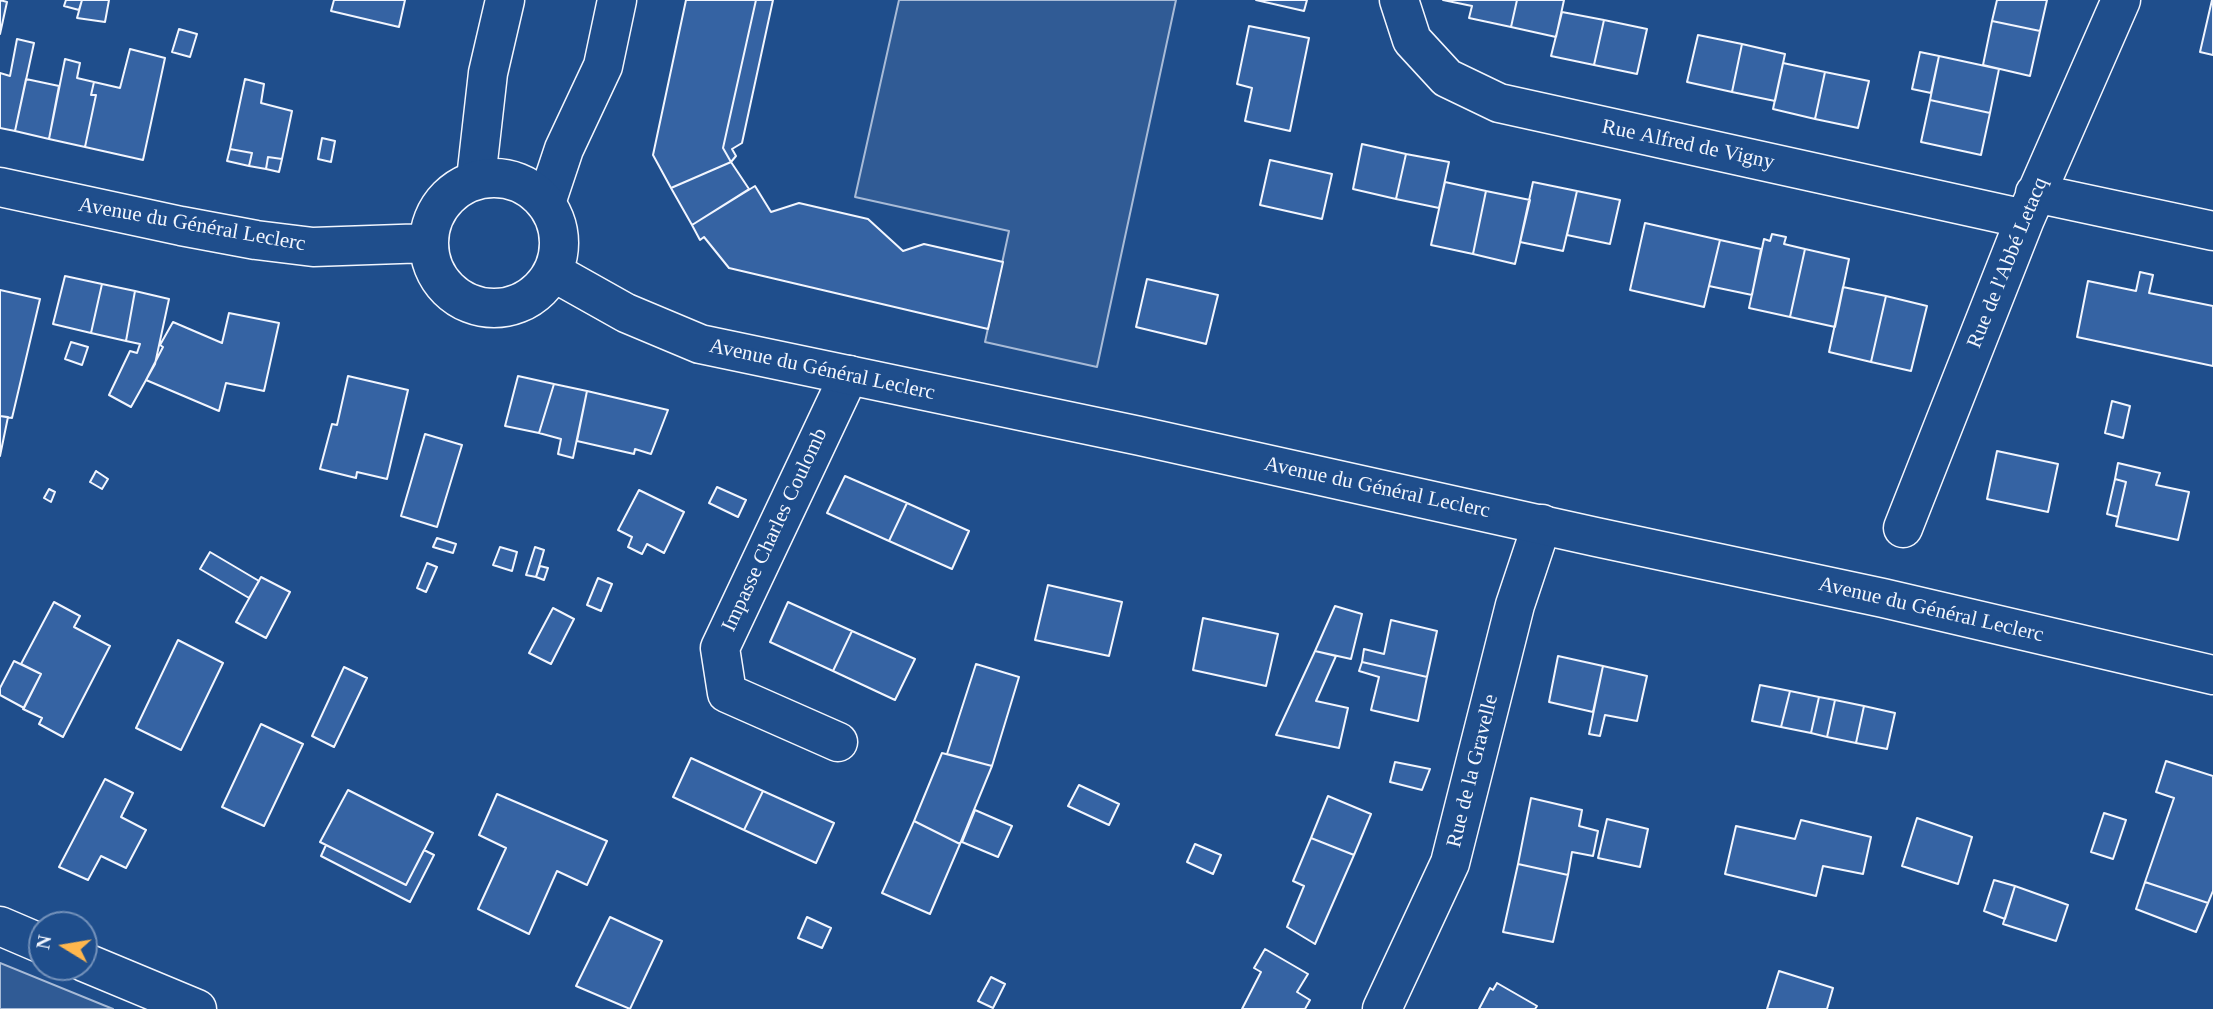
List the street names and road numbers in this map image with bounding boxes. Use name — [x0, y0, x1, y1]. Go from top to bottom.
street label: Rue Alfred de Vigny — [1600, 114, 1776, 176]
street label: Rue de l'Abbé Letacq — [1962, 174, 2054, 352]
street label: Avenue du Général Leclerc — [77, 193, 307, 257]
street label: Avenue du Général Leclerc — [707, 334, 937, 406]
street label: Impasse Charles Coulomb — [717, 424, 833, 636]
street label: Avenue du Général Leclerc — [1262, 452, 1492, 524]
street label: Avenue du Général Leclerc — [1816, 572, 2046, 648]
street label: Rue de la Gravelle — [1442, 692, 1504, 850]

